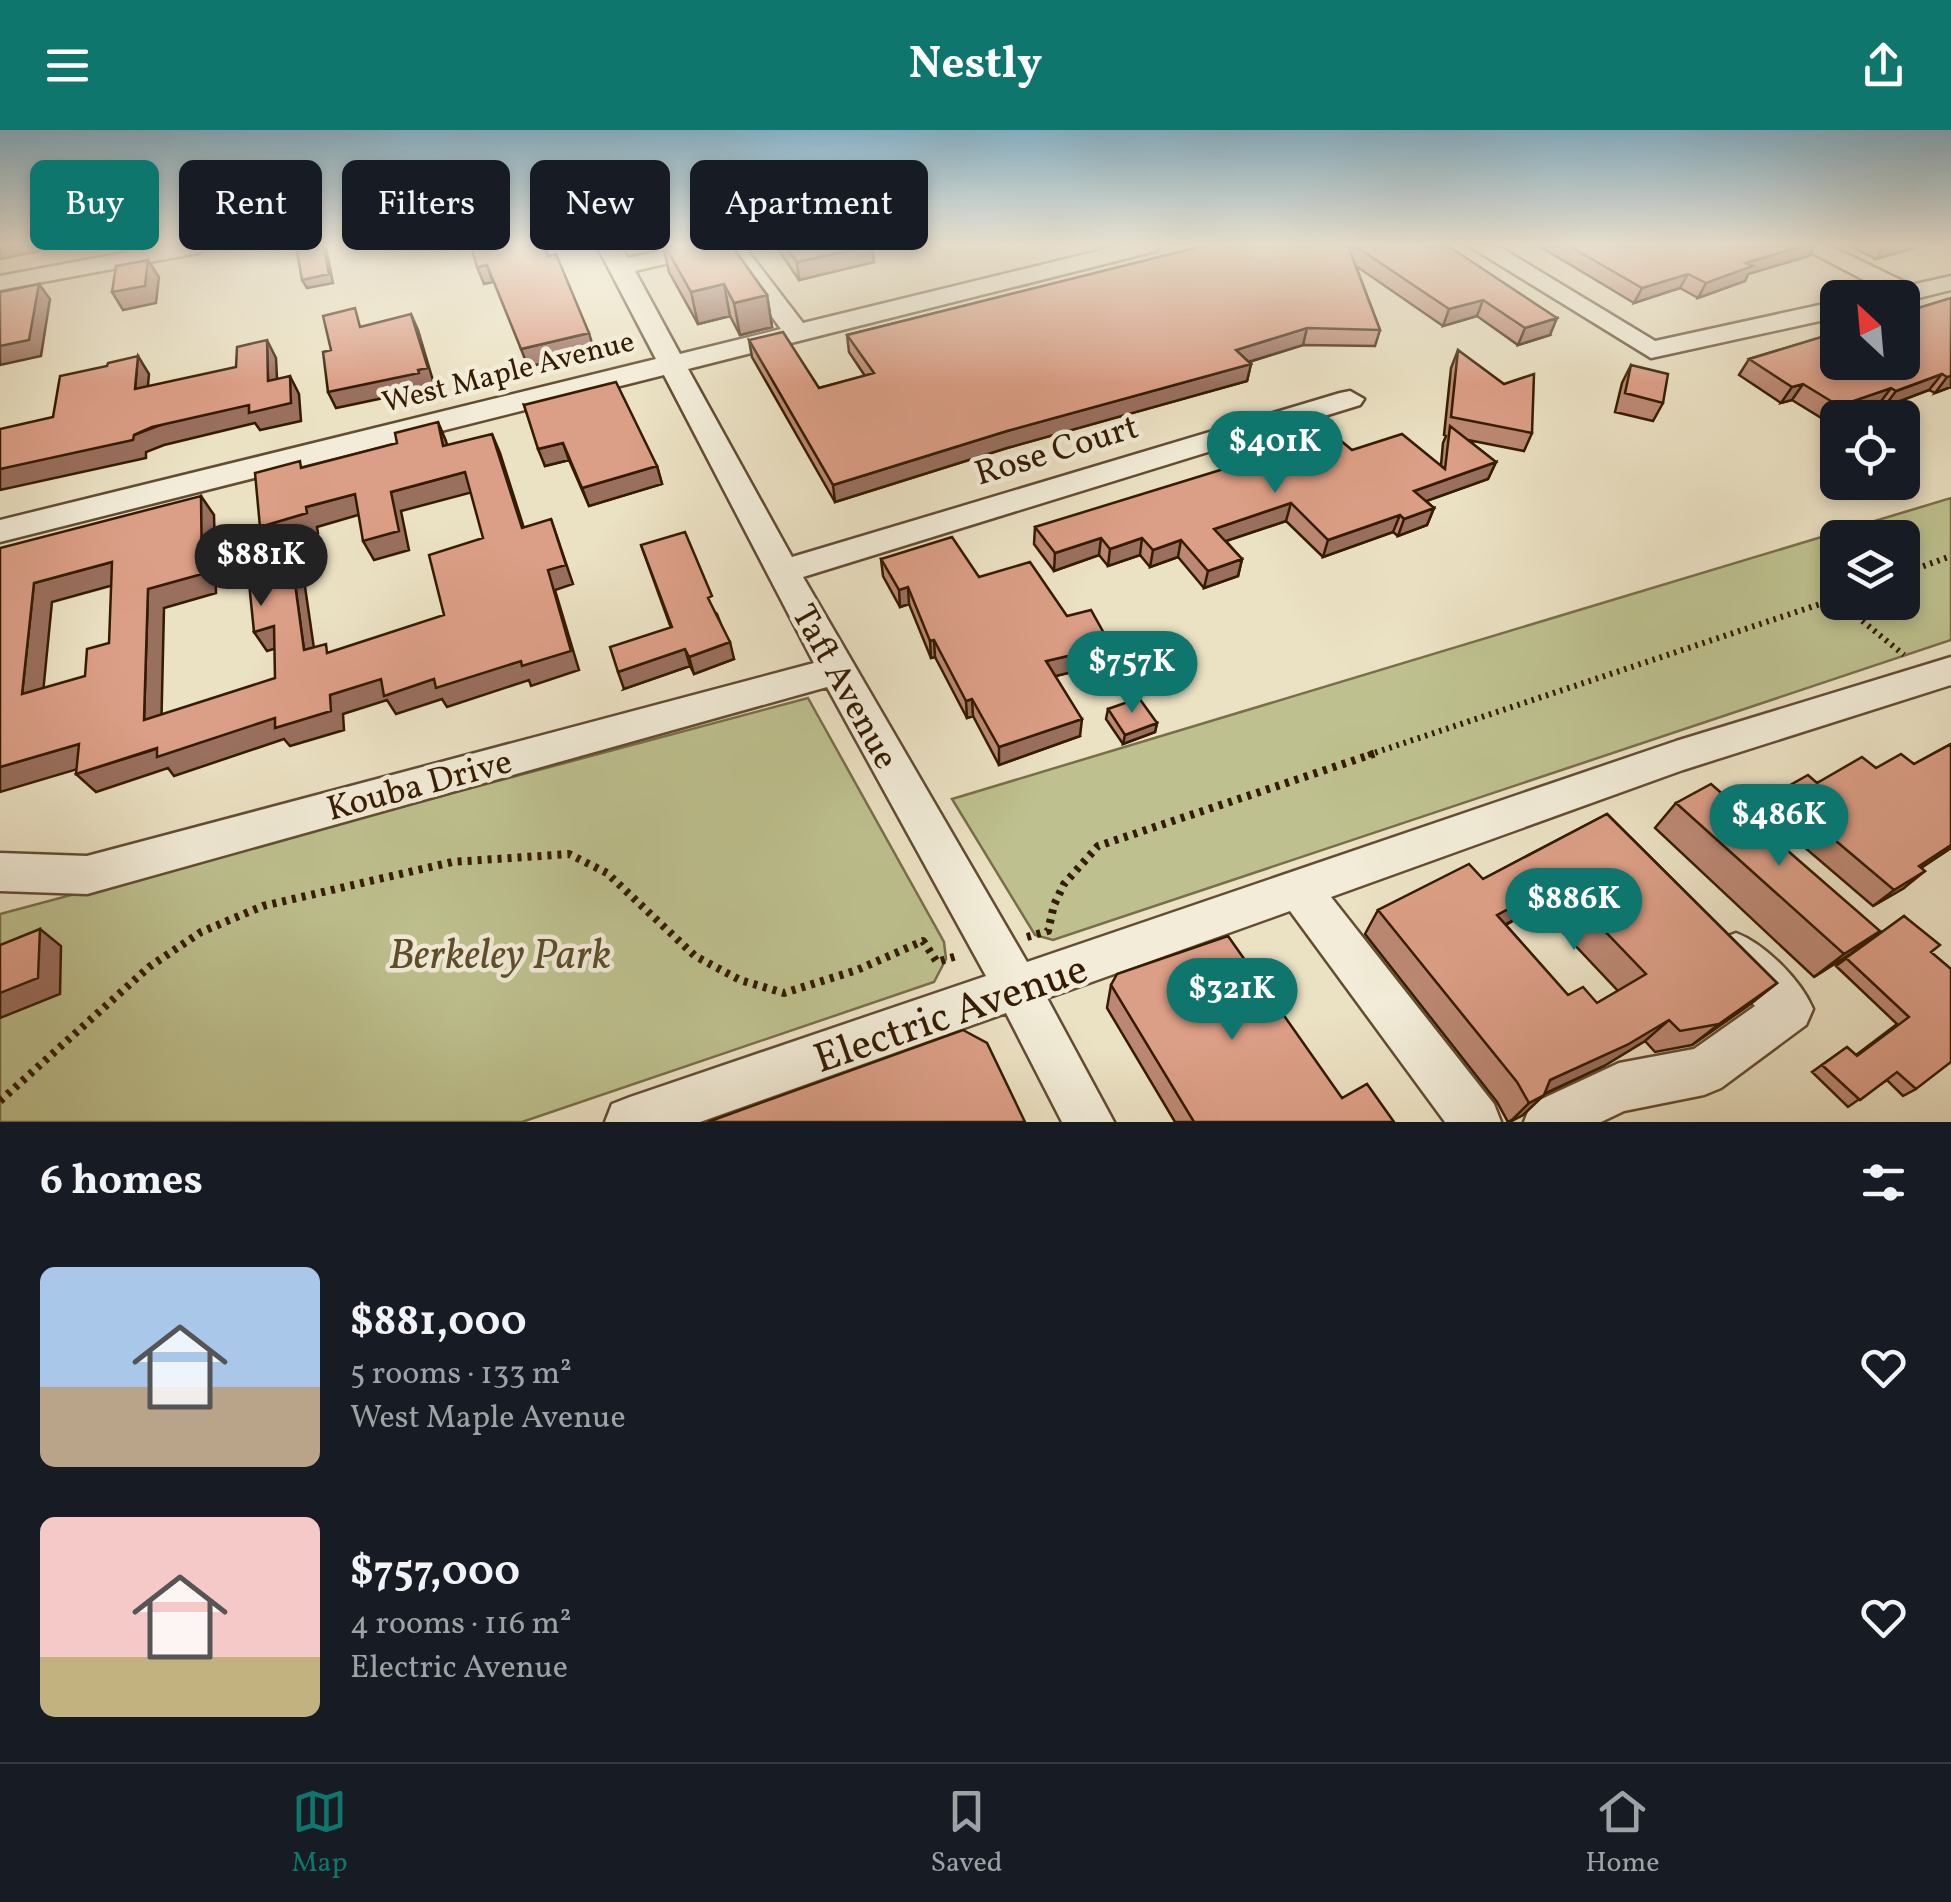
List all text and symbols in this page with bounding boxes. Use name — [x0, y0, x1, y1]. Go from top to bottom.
text: Nestly — [909, 34, 1042, 97]
icon: menu — [40, 38, 95, 93]
icon: share — [1856, 38, 1911, 93]
chip: Buy — [30, 160, 159, 250]
chip: Rent — [179, 160, 322, 250]
chip: Filters — [342, 160, 510, 250]
chip: New — [530, 160, 670, 250]
chip: Apartment — [690, 160, 928, 250]
north arrow — [1820, 280, 1920, 380]
map controls — [1820, 280, 1920, 620]
street label: West Maple Avenue — [378, 321, 639, 425]
button: locate — [1820, 400, 1920, 500]
street label: Rose Court — [969, 404, 1145, 499]
pin: $401K — [1205, 411, 1345, 496]
text: $401K — [1229, 421, 1321, 465]
button: layers — [1820, 520, 1920, 620]
pin: $881K — [191, 524, 331, 609]
text: $881K — [217, 534, 305, 578]
street label: Taft Avenue — [778, 596, 908, 778]
pin: $757K — [1062, 631, 1202, 716]
text: $757K — [1088, 641, 1176, 685]
street label: Kouba Drive — [322, 739, 518, 835]
pin: $486K — [1709, 784, 1849, 869]
text: $486K — [1731, 794, 1827, 838]
pin: $886K — [1504, 868, 1644, 953]
text: $886K — [1527, 878, 1621, 922]
park label: Berkeley Park — [389, 928, 611, 987]
street label: Electric Avenue — [807, 942, 1096, 1091]
pin: $321K — [1162, 958, 1302, 1043]
text: $321K — [1189, 968, 1275, 1012]
text: 6 homes — [40, 1153, 203, 1212]
icon: filters — [1856, 1155, 1911, 1210]
text: $881,000 — [350, 1294, 527, 1353]
icon: home — [120, 1307, 240, 1427]
icon: heart — [1856, 1340, 1911, 1395]
text: 5 rooms · 133 m² — [350, 1353, 572, 1397]
text: West Maple Avenue — [350, 1397, 626, 1441]
text: $757,000 — [350, 1544, 520, 1603]
icon: home — [120, 1557, 240, 1677]
icon: heart — [1856, 1590, 1911, 1645]
text: 4 rooms · 116 m² — [350, 1603, 572, 1647]
text: Electric Avenue — [350, 1647, 568, 1691]
tab: Map — [291, 1784, 348, 1883]
tab: Saved — [930, 1784, 1003, 1883]
tab: Home — [1585, 1784, 1660, 1883]

